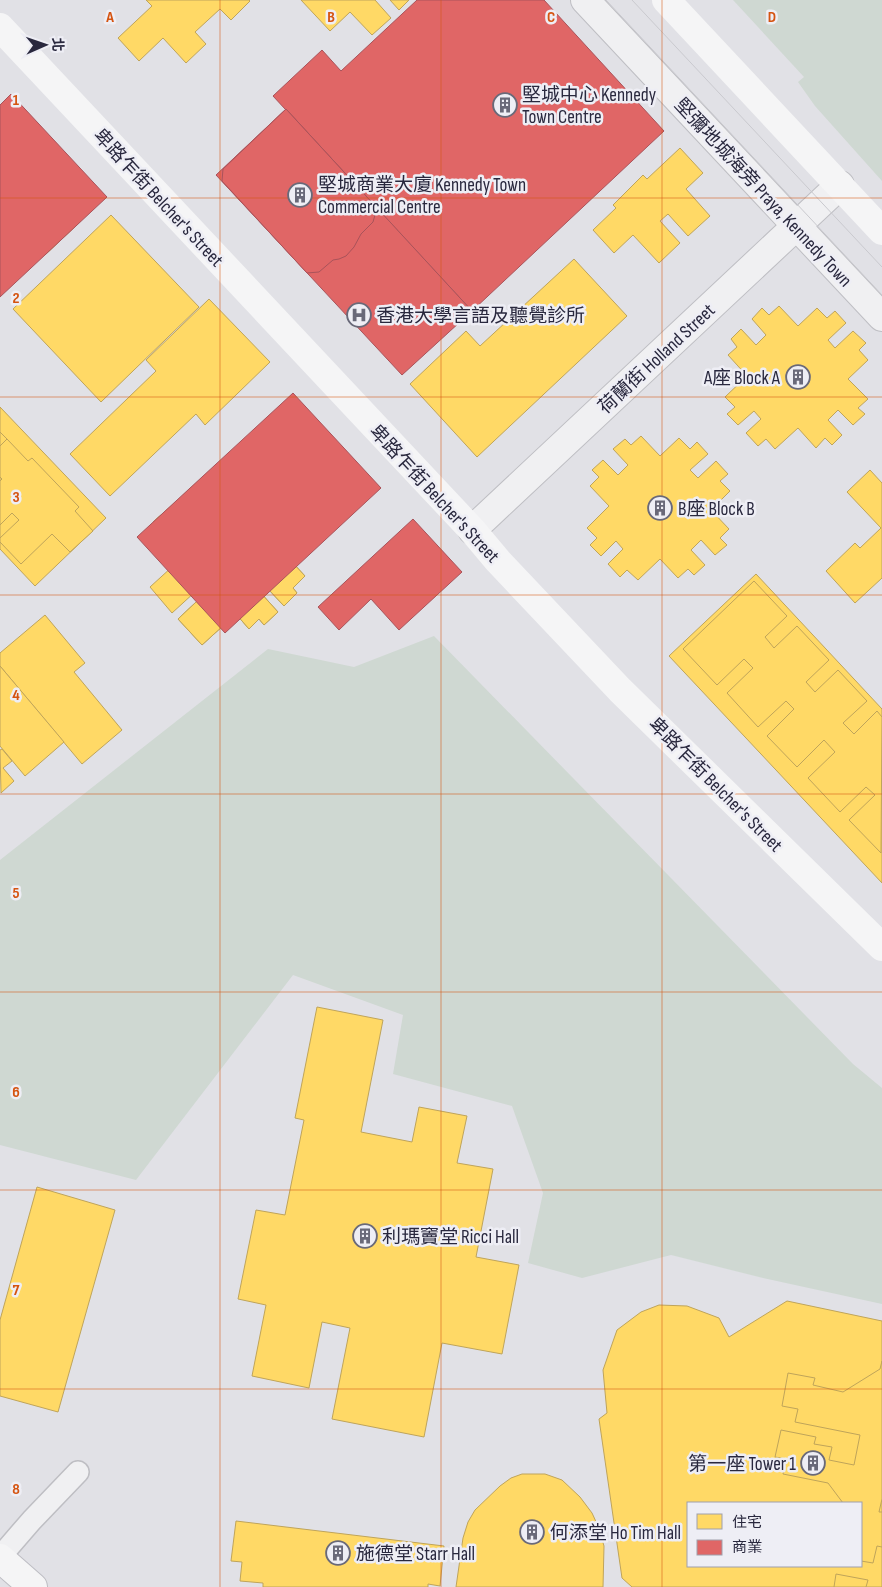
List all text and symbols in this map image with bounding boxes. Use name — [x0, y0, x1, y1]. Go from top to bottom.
text: A — [105, 8, 114, 27]
text: B — [327, 8, 335, 27]
text: C — [547, 8, 555, 27]
text: D — [768, 8, 776, 27]
north arrow — [20, 20, 70, 70]
text: 北 — [49, 37, 66, 52]
place label: 堅城中心 Kennedy Town Centre — [522, 84, 657, 129]
text: 1 — [13, 91, 20, 110]
building icon: 堅城中心 Kennedy Town Centre — [492, 92, 518, 118]
street label: 堅彌地城海旁 Praya, Kennedy Town — [669, 94, 856, 292]
street label: 卑路乍街 Belcher's Street — [88, 124, 228, 272]
place label: 堅城商業大廈 Kennedy Town Commercial Centre — [318, 174, 526, 219]
building icon: 堅城商業大廈 Kennedy Town Commercial Centre — [287, 182, 313, 208]
text: 2 — [12, 289, 20, 308]
street label: 荷蘭街 Holland Street — [594, 299, 720, 419]
hospital icon: 香港大學言語及聽覺診所 — [346, 302, 372, 328]
place label: 香港大學言語及聽覺診所 — [376, 305, 585, 328]
building icon: A座 Block A — [785, 364, 811, 390]
place label: A座 Block A — [703, 367, 781, 390]
street label: 卑路乍街 Belcher's Street — [364, 420, 504, 568]
text: 3 — [12, 488, 20, 507]
building icon: B座 Block B — [647, 495, 673, 521]
place label: B座 Block B — [678, 498, 755, 521]
text: 4 — [12, 686, 20, 705]
street label: 卑路乍街 Belcher's Street — [643, 713, 787, 857]
text: 5 — [12, 884, 20, 903]
text: 6 — [12, 1083, 20, 1102]
building icon: 利瑪竇堂 Ricci Hall — [352, 1223, 378, 1249]
place label: 利瑪竇堂 Ricci Hall — [382, 1226, 519, 1249]
text: 7 — [13, 1281, 20, 1300]
building icon: 第一座 Tower 1 — [800, 1450, 826, 1476]
place label: 第一座 Tower 1 — [688, 1453, 796, 1476]
text: 8 — [12, 1480, 20, 1499]
legend — [687, 1502, 862, 1567]
text: 住宅 — [732, 1513, 762, 1532]
building icon: 何添堂 Ho Tim Hall — [519, 1519, 545, 1545]
place label: 何添堂 Ho Tim Hall — [550, 1522, 681, 1545]
text: 商業 — [732, 1538, 762, 1557]
building icon: 施德堂 Starr Hall — [325, 1540, 351, 1566]
place label: 施德堂 Starr Hall — [356, 1543, 475, 1566]

